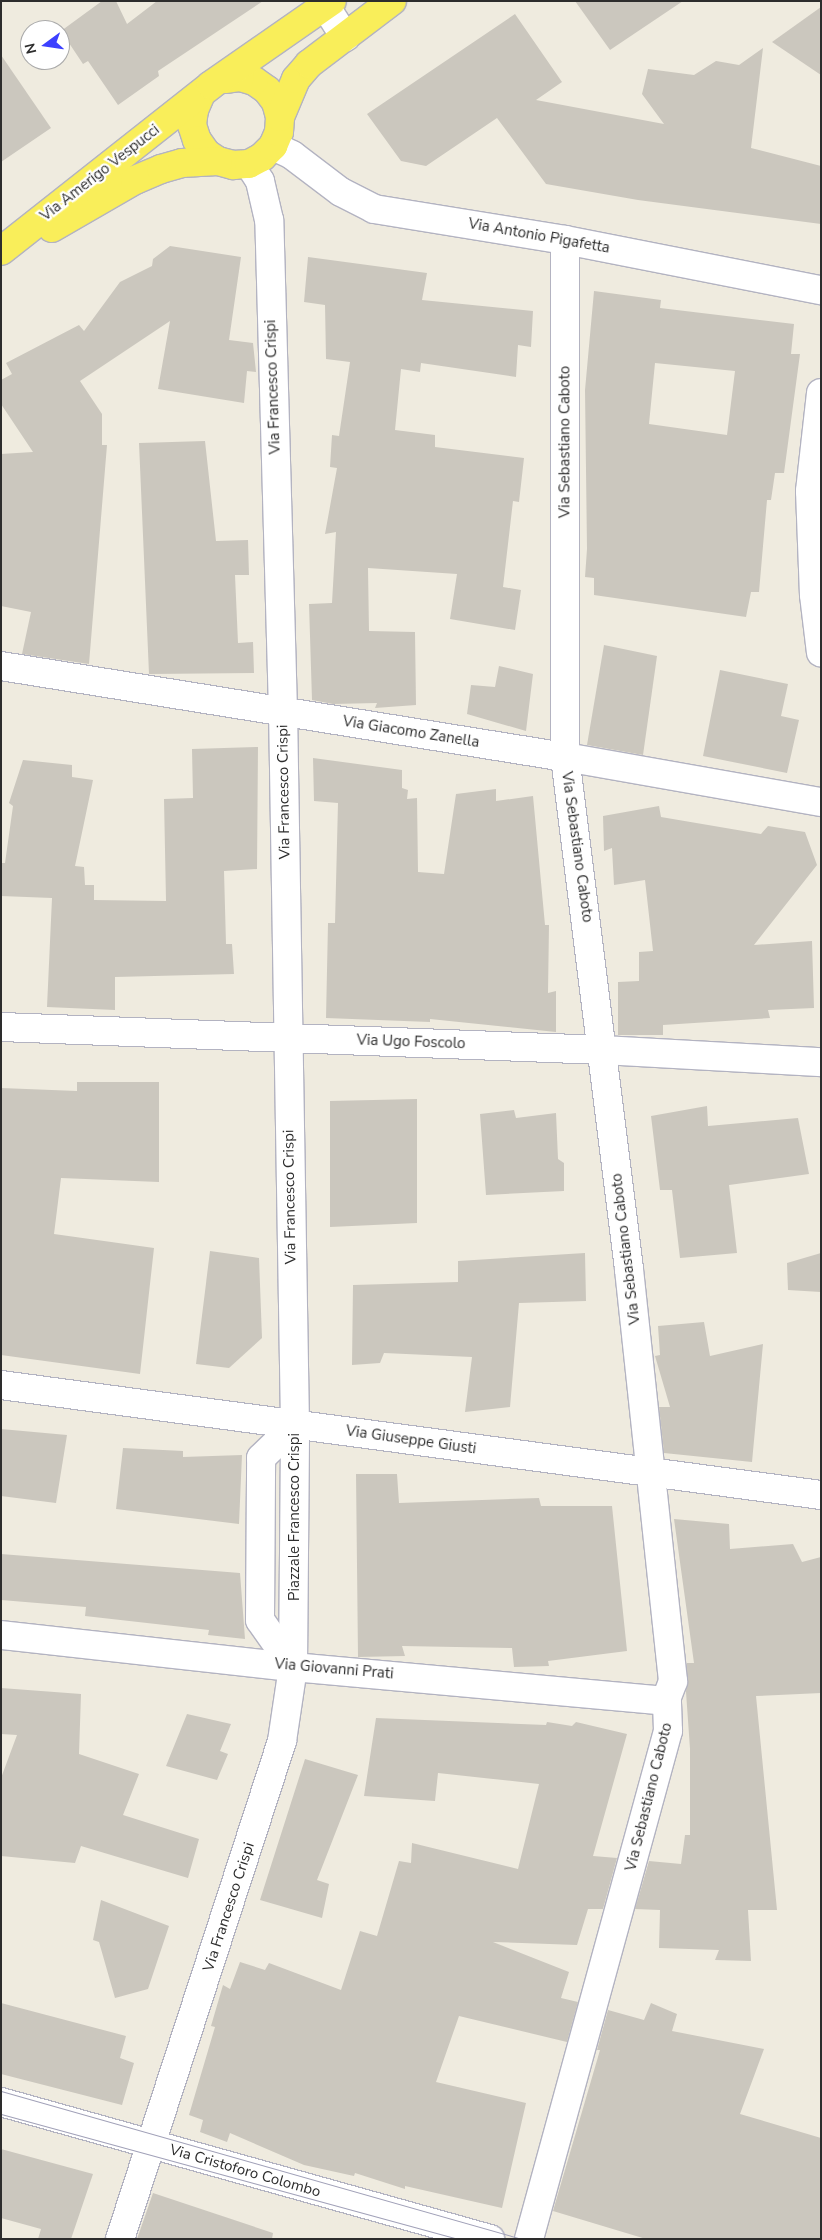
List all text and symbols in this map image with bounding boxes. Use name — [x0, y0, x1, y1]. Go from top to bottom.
north arrow — [20, 20, 70, 70]
text: N — [20, 41, 41, 56]
street label: Via Amerigo Vespucci — [37, 121, 163, 225]
street label: Via Antonio Pigafetta — [467, 215, 611, 257]
street label: Via Francesco Crispi — [262, 319, 284, 455]
street label: Via Sebastiano Caboto — [556, 366, 574, 518]
street label: Via Giacomo Zanella — [341, 712, 481, 752]
street label: Via Francesco Crispi — [274, 724, 294, 860]
street label: Via Sebastiano Caboto — [557, 770, 597, 924]
street label: Via Ugo Foscolo — [356, 1031, 466, 1053]
street label: Via Francesco Crispi — [280, 1129, 300, 1265]
street label: Via Sebastiano Caboto — [608, 1172, 644, 1326]
street label: Via Giuseppe Giusti — [345, 1422, 477, 1458]
street label: Piazzale Francesco Crispi — [286, 1433, 304, 1601]
street label: Via Giovanni Prati — [274, 1655, 394, 1683]
street label: Via Sebastiano Caboto — [622, 1721, 676, 1873]
street label: Via Francesco Crispi — [200, 1840, 258, 1974]
street label: Via Cristoforo Colombo — [167, 2141, 323, 2201]

